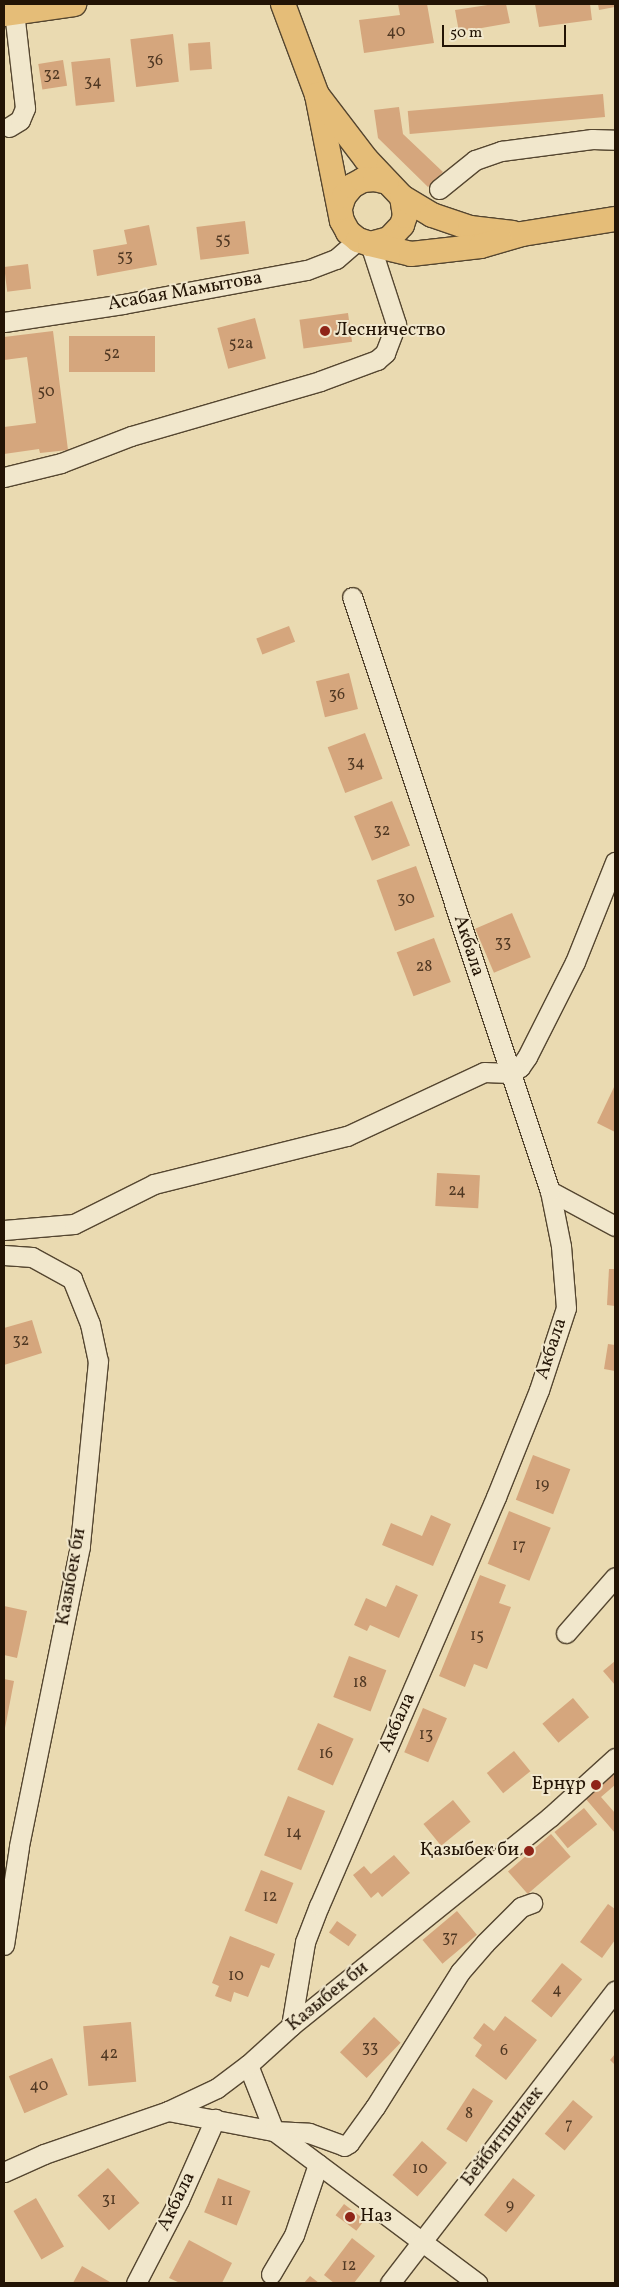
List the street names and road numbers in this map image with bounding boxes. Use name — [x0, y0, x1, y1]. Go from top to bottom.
street label: Асабая Мамытова — [106, 267, 264, 317]
street label: Акбала — [447, 913, 489, 979]
street label: Акбала — [531, 1316, 573, 1382]
street label: Казыбек би — [52, 1526, 92, 1628]
street label: Акбала — [375, 1690, 421, 1756]
street label: Казыбек би — [283, 1957, 373, 2037]
street label: Бейбитшилек — [457, 2083, 549, 2191]
street label: Акбала — [153, 2169, 201, 2235]

